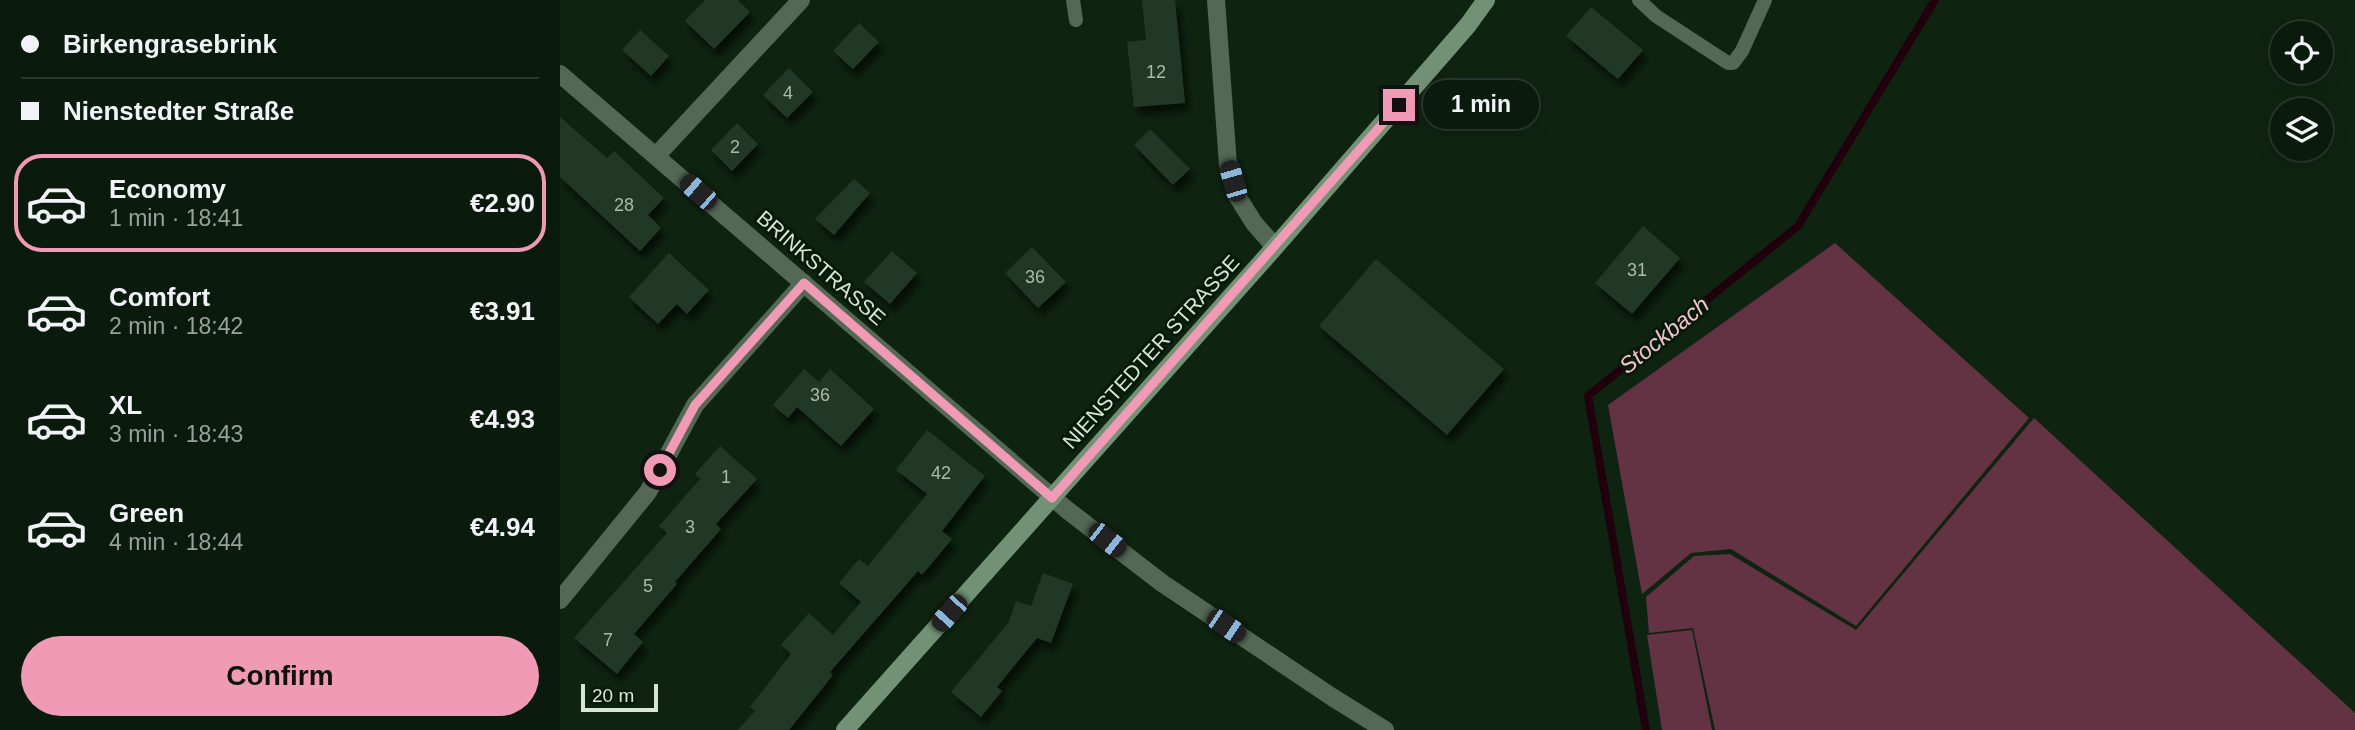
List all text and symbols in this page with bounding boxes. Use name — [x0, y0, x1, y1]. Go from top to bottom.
map controls — [2270, 21, 2333, 161]
button: locate — [2270, 21, 2333, 84]
text: Birkengrasebrink — [63, 29, 277, 59]
house number: 12 — [1146, 62, 1166, 82]
callout: 1 min — [1424, 80, 1539, 130]
house number: 4 — [783, 83, 793, 103]
route end — [1383, 89, 1415, 121]
text: 1 min — [1451, 91, 1511, 117]
text: Nienstedter Straße — [63, 96, 294, 126]
button: layers — [2270, 98, 2333, 161]
house number: 2 — [730, 137, 740, 157]
car — [1218, 158, 1249, 204]
car — [676, 170, 721, 214]
icon: car — [25, 172, 88, 235]
text: Economy — [109, 174, 226, 204]
text: €2.90 — [470, 188, 535, 218]
house number: 28 — [614, 195, 634, 215]
text: 1 min · 18:41 — [109, 205, 243, 231]
street label: BRINKSTRASSE — [753, 206, 890, 330]
street label: NIENSTEDTER STRASSE — [1058, 250, 1244, 453]
house number: 31 — [1627, 260, 1647, 280]
house number: 36 — [1025, 267, 1045, 287]
icon: car — [25, 280, 88, 343]
text: Comfort — [109, 282, 210, 312]
water label: Stockbach — [1614, 291, 1714, 379]
text: €3.91 — [470, 296, 535, 326]
text: 2 min · 18:42 — [109, 313, 243, 339]
house number: 36 — [810, 385, 830, 405]
icon: car — [25, 388, 88, 451]
text: XL — [109, 390, 142, 420]
text: €4.93 — [470, 404, 535, 434]
text: 3 min · 18:43 — [109, 421, 243, 447]
route start — [644, 454, 676, 486]
house number: 42 — [931, 463, 951, 483]
house number: 1 — [721, 467, 731, 487]
icon: car — [25, 496, 88, 559]
text: Green — [109, 498, 184, 528]
text: €4.94 — [470, 512, 535, 542]
house number: 3 — [685, 517, 695, 537]
car — [1084, 519, 1131, 561]
text: 4 min · 18:44 — [109, 529, 243, 555]
house number: 5 — [643, 576, 653, 596]
car — [928, 590, 971, 636]
car — [1203, 606, 1250, 646]
house number: 7 — [603, 630, 613, 650]
button: Confirm — [21, 636, 539, 716]
scale bar — [581, 681, 658, 713]
text: 20 m — [592, 685, 634, 706]

